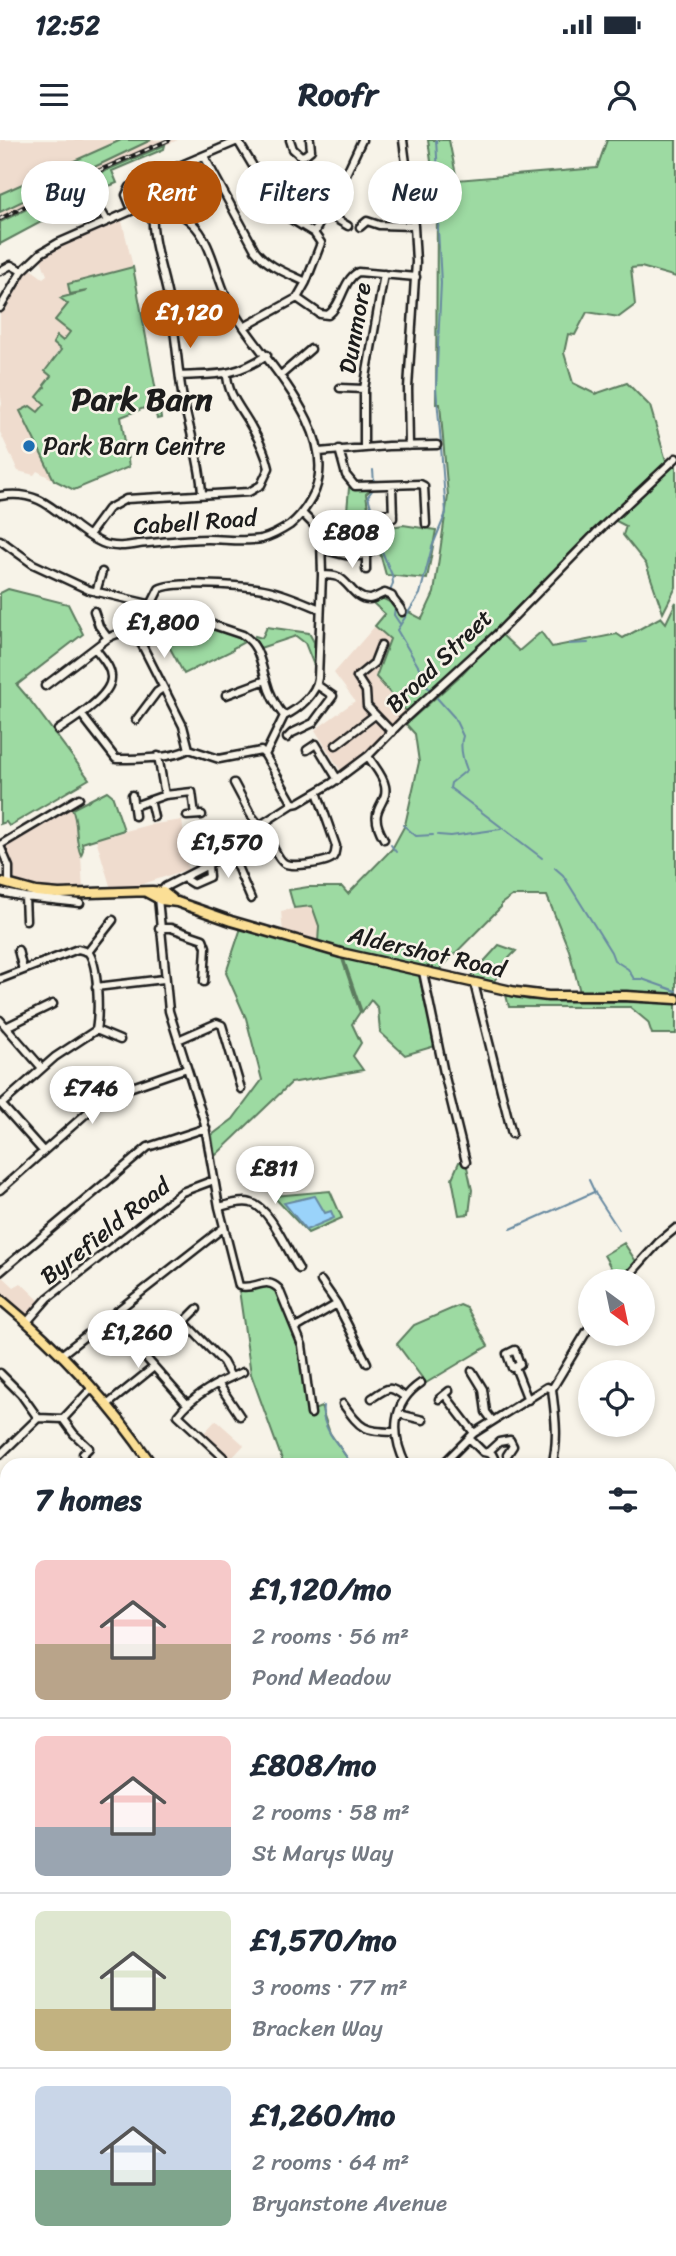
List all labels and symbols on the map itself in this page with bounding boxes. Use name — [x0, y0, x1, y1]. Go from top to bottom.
street label: Dunmore — [326, 279, 384, 377]
pin: £1,120 — [133, 290, 247, 350]
district label: Park Barn — [72, 371, 213, 428]
place label: Park Barn Centre — [43, 425, 226, 467]
marker: Park Barn Centre — [21, 438, 37, 454]
street label: Cabell Road — [132, 497, 260, 547]
pin: £808 — [311, 510, 393, 570]
street label: Broad Street — [375, 598, 503, 724]
pin: £1,800 — [107, 601, 221, 660]
pin: £1,570 — [171, 820, 285, 880]
street label: Aldershot Road — [343, 913, 512, 991]
pin: £746 — [51, 1066, 133, 1126]
pin: £811 — [234, 1146, 316, 1206]
street label: Byrefield Road — [30, 1165, 181, 1296]
north arrow — [578, 1269, 654, 1346]
pin: £1,260 — [81, 1310, 195, 1370]

